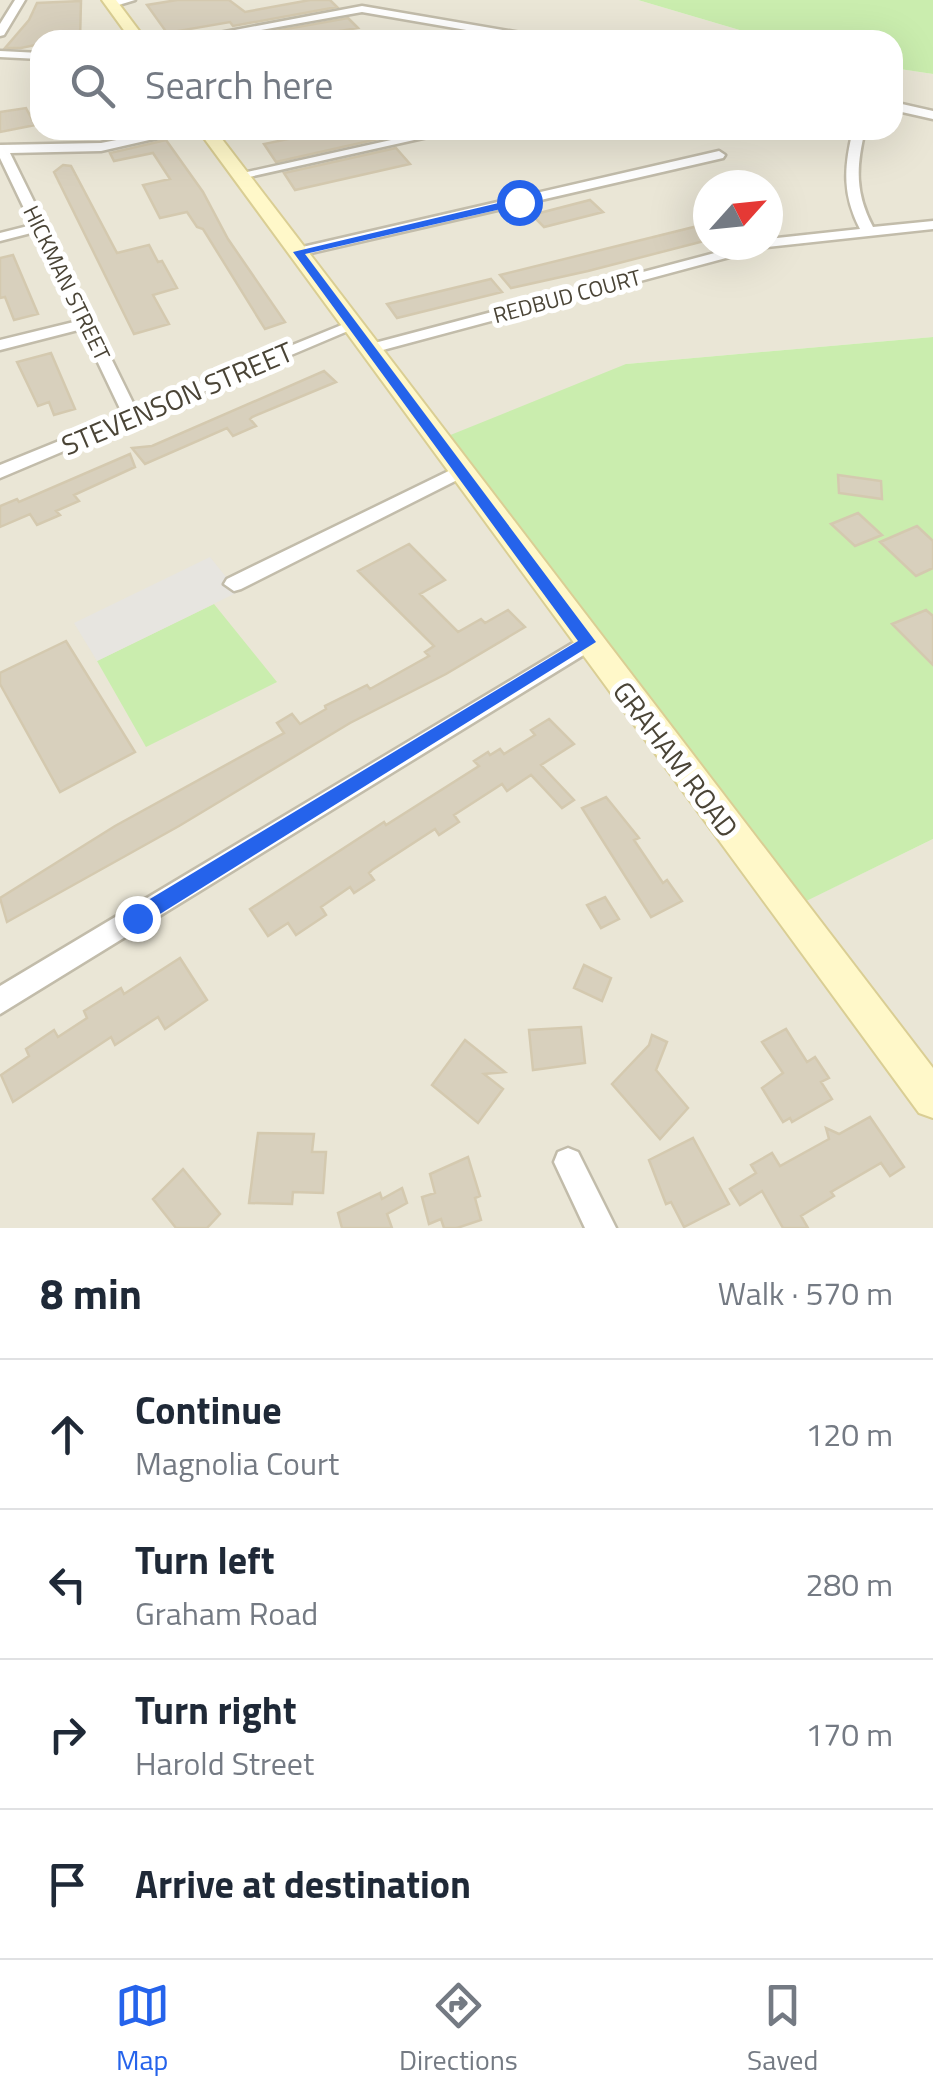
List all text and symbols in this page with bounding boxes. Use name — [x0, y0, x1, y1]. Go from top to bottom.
search box — [30, 30, 903, 140]
text: Search here — [145, 56, 333, 114]
icon: search — [65, 58, 120, 113]
north arrow — [693, 170, 783, 260]
route start — [497, 180, 543, 226]
street label: HICKMAN STREET — [15, 200, 120, 367]
street label: REDBUD COURT — [489, 260, 645, 332]
street label: STEVENSON STREET — [55, 330, 300, 466]
street label: GRAHAM ROAD — [603, 672, 749, 846]
route end — [115, 896, 161, 942]
text: 8 min — [40, 1261, 142, 1325]
text: Walk · 570 m — [718, 1269, 893, 1317]
text: Continue — [135, 1381, 282, 1439]
icon: ahead — [40, 1407, 95, 1462]
text: 120 m — [805, 1410, 893, 1458]
text: Magnolia Court — [135, 1439, 339, 1487]
text: Turn left — [135, 1531, 275, 1589]
icon: left — [40, 1557, 95, 1612]
text: 280 m — [805, 1560, 893, 1608]
text: Graham Road — [135, 1589, 318, 1637]
text: Turn right — [135, 1681, 297, 1739]
icon: right — [40, 1707, 95, 1762]
text: 170 m — [805, 1710, 893, 1758]
text: Harold Street — [135, 1739, 314, 1787]
text: Arrive at destination — [135, 1855, 471, 1913]
icon: arrive — [40, 1857, 95, 1912]
tab: Map — [115, 1978, 170, 2081]
tab: Directions — [399, 1978, 518, 2081]
tab: Saved — [747, 1978, 818, 2081]

